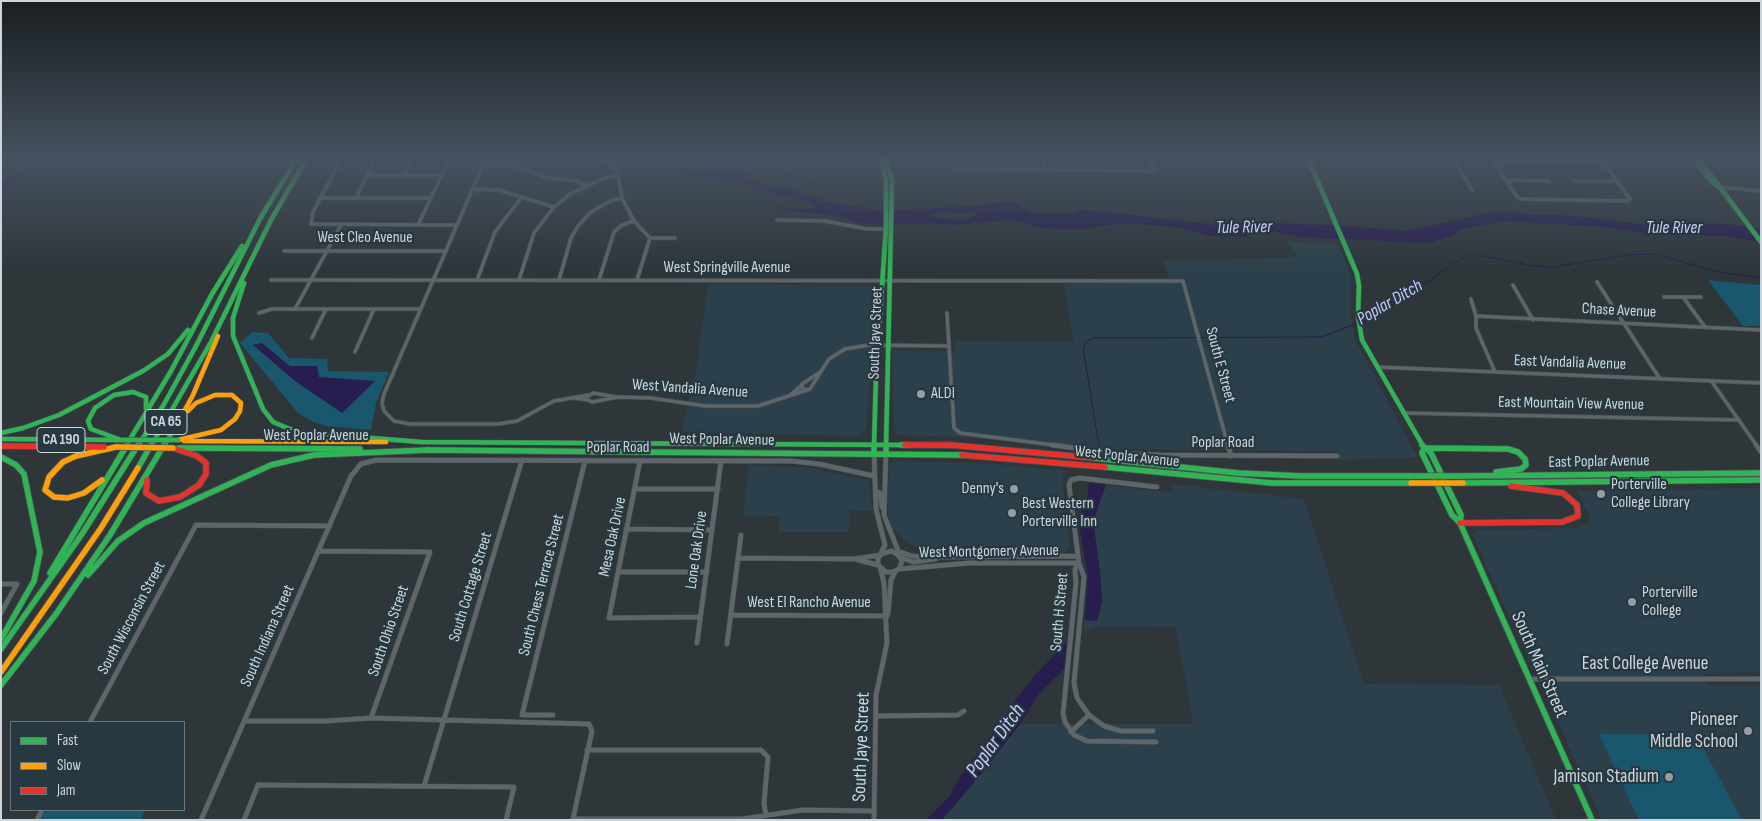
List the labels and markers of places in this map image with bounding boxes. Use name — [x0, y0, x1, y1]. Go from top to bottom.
place label: ALDI — [931, 384, 955, 404]
marker: ALDI — [915, 388, 927, 400]
place label: Porterville College Library — [1611, 475, 1690, 513]
place label: Denny's — [962, 479, 1004, 499]
marker: Denny's — [1008, 483, 1020, 495]
marker: Porterville College Library — [1595, 488, 1607, 500]
place label: Best Western Porterville Inn — [1022, 494, 1097, 532]
marker: Best Western Porterville Inn — [1006, 507, 1018, 519]
place label: Porterville College — [1642, 583, 1698, 621]
marker: Porterville College — [1626, 596, 1638, 608]
place label: Pioneer Middle School — [1650, 709, 1738, 753]
marker: Pioneer Middle School — [1742, 725, 1754, 737]
place label: Jamison Stadium — [1553, 766, 1659, 788]
marker: Jamison Stadium — [1663, 771, 1675, 783]

